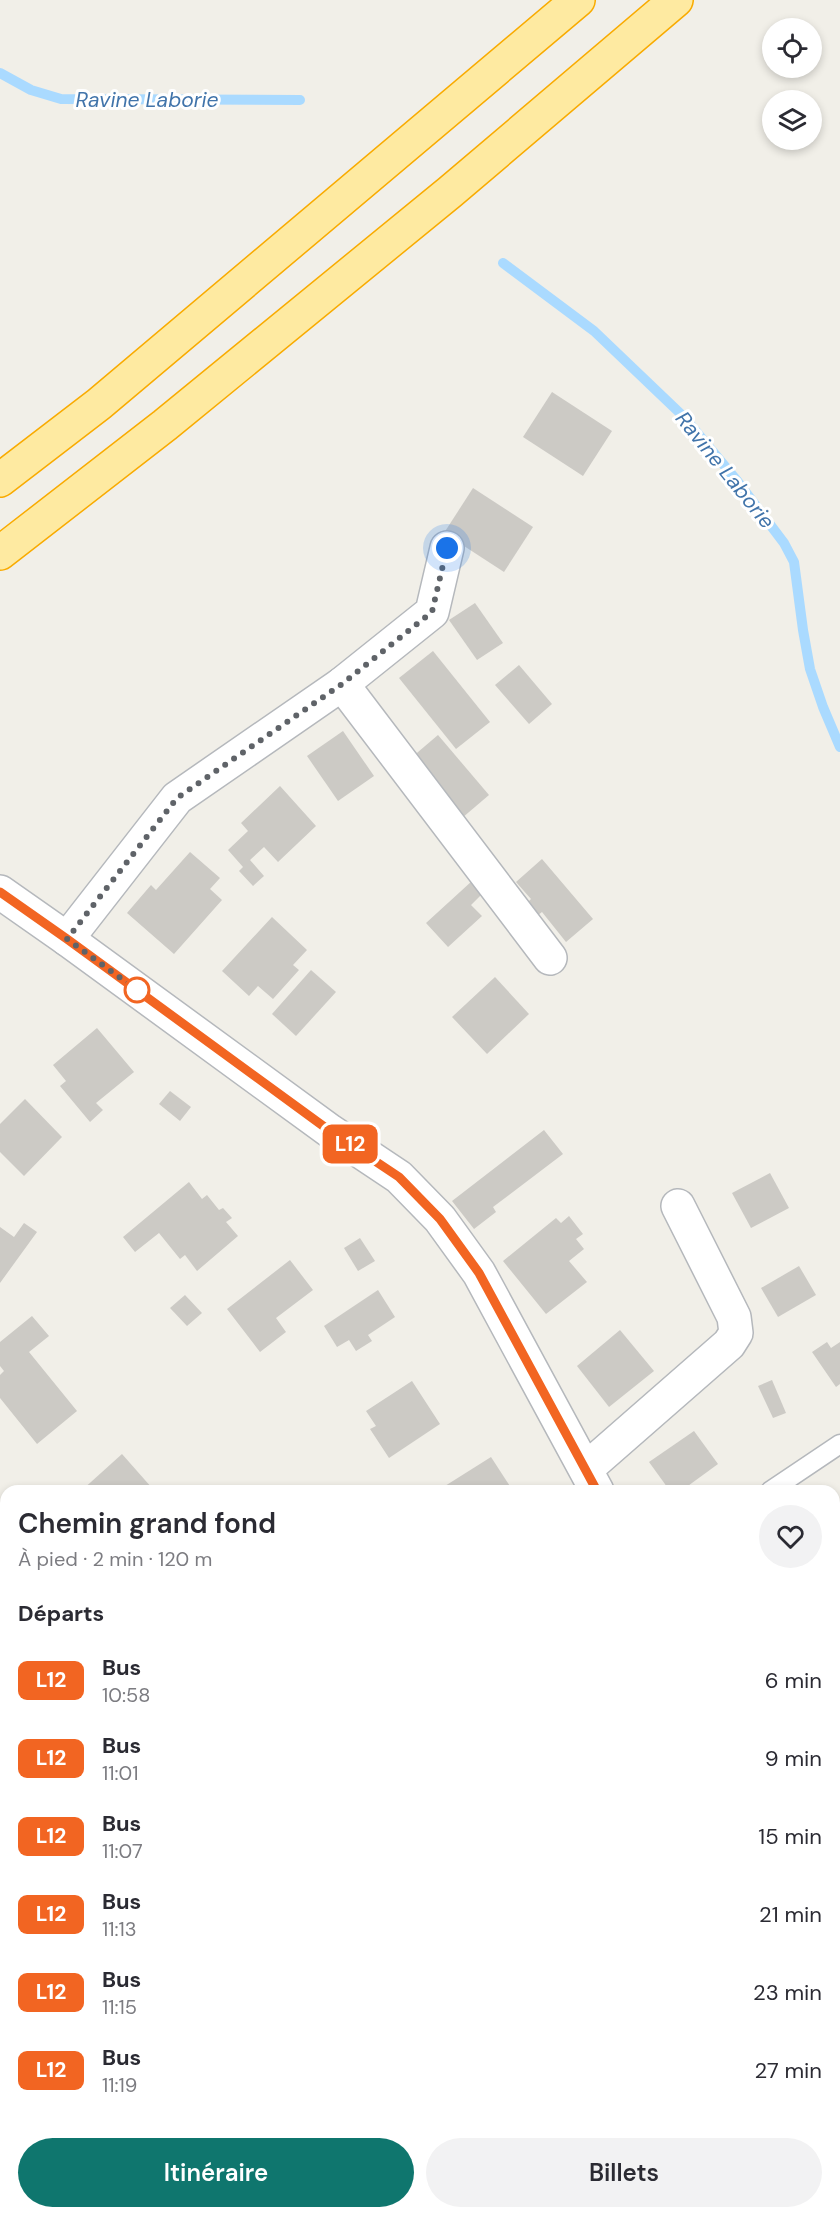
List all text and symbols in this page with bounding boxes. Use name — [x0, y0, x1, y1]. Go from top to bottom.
map controls — [762, 18, 822, 150]
button: locate — [762, 18, 822, 78]
water label: Ravine Laborie — [75, 86, 219, 114]
button: layers — [762, 90, 822, 150]
water label: Ravine Laborie — [669, 406, 781, 534]
your location — [432, 533, 462, 563]
unlabelled marker — [124, 977, 150, 1003]
line badge: L12 — [316, 1124, 385, 1164]
text: L12 — [335, 1130, 365, 1158]
text: Chemin grand fond — [18, 1505, 276, 1542]
button: heart — [759, 1505, 822, 1568]
text: À pied · 2 min · 120 m — [18, 1546, 212, 1572]
text: Départs — [18, 1599, 104, 1628]
text: Bus — [102, 1653, 141, 1682]
text: L12 — [36, 1666, 66, 1694]
text: 6 min — [765, 1666, 822, 1695]
text: 10:58 — [102, 1682, 150, 1708]
text: Bus — [102, 1731, 141, 1760]
text: L12 — [36, 1744, 66, 1772]
text: 9 min — [765, 1744, 822, 1773]
text: 11:01 — [102, 1760, 138, 1786]
text: Bus — [102, 1809, 141, 1838]
text: L12 — [36, 1822, 66, 1850]
text: 15 min — [758, 1822, 822, 1851]
text: 11:07 — [102, 1838, 143, 1864]
text: Bus — [102, 1887, 141, 1916]
text: L12 — [36, 1900, 66, 1928]
text: 21 min — [759, 1900, 822, 1929]
text: 11:13 — [102, 1916, 137, 1942]
text: Bus — [102, 1965, 141, 1994]
text: L12 — [36, 1978, 66, 2006]
text: 23 min — [753, 1978, 822, 2007]
text: 11:15 — [102, 1994, 137, 2020]
text: Bus — [102, 2043, 141, 2072]
text: L12 — [36, 2056, 66, 2084]
text: 27 min — [755, 2056, 822, 2085]
text: 11:19 — [102, 2072, 137, 2098]
button: Itinéraire — [18, 2138, 414, 2207]
button: Billets — [426, 2138, 822, 2207]

